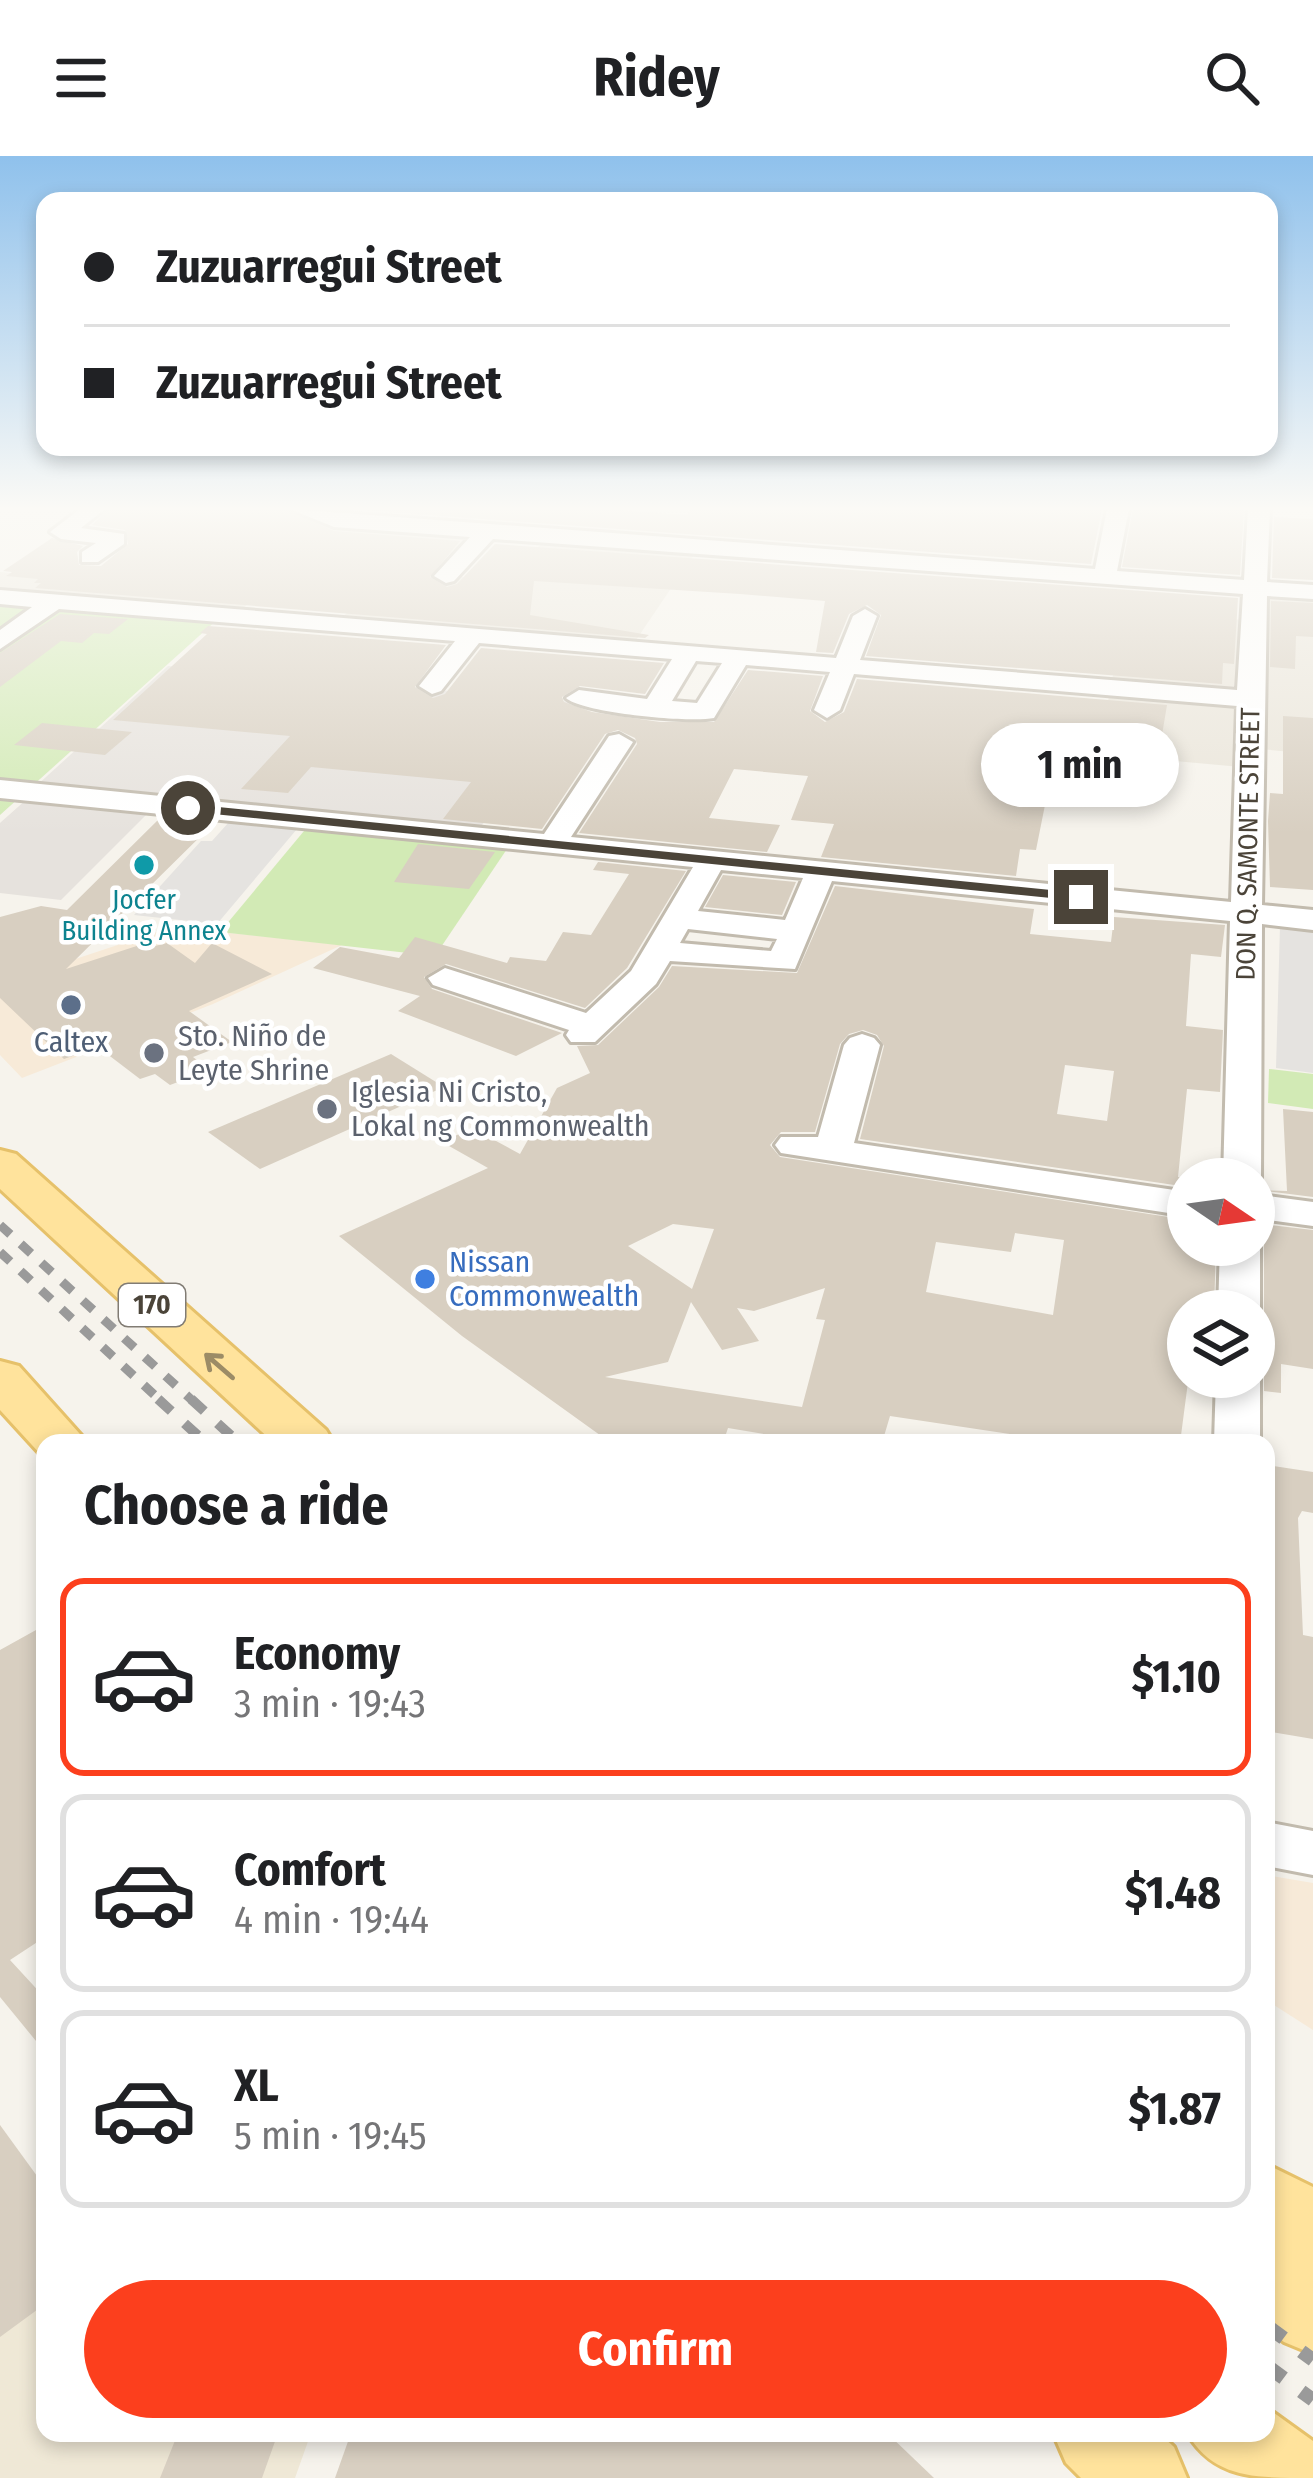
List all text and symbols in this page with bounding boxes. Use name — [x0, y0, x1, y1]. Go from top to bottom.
icon: menu — [48, 45, 114, 111]
icon: search — [1199, 45, 1265, 111]
text: Ridey — [593, 46, 720, 110]
text: Zuzuarregui Street — [156, 240, 502, 294]
text: Zuzuarregui Street — [156, 356, 502, 410]
street label: DON Q. SAMONTE STREET — [1230, 707, 1266, 981]
callout: 1 min — [982, 723, 1180, 807]
text: 1 min — [1038, 742, 1122, 788]
route start — [161, 781, 215, 835]
marker: Jocfer Building Annex — [131, 852, 157, 878]
route end — [1054, 870, 1108, 924]
place label: Jocfer Building Annex — [62, 884, 227, 947]
marker: Caltex — [58, 992, 84, 1018]
place label: Sto. Niño de Leyte Shrine — [178, 1018, 329, 1088]
place label: Caltex — [34, 1024, 109, 1060]
marker: Sto. Niño de Leyte Shrine — [141, 1040, 167, 1066]
place label: Iglesia Ni Cristo, Lokal ng Commonwealth — [351, 1074, 650, 1144]
marker: Iglesia Ni Cristo, Lokal ng Commonwealth — [314, 1096, 340, 1122]
north arrow — [1167, 1158, 1275, 1266]
map controls — [1167, 1158, 1275, 1398]
place label: Nissan Commonwealth — [449, 1244, 639, 1314]
marker: Nissan Commonwealth — [412, 1266, 438, 1292]
road number: 170 — [119, 1284, 185, 1326]
button: layers — [1167, 1290, 1275, 1398]
one-way arrow — [204, 1353, 235, 1380]
text: Choose a ride — [84, 1474, 389, 1538]
icon: car — [90, 1623, 198, 1731]
text: Economy — [234, 1627, 400, 1681]
text: $1.10 — [1132, 1650, 1221, 1704]
text: 3 min · 19:43 — [234, 1681, 426, 1727]
icon: car — [90, 1839, 198, 1947]
text: Comfort — [234, 1843, 386, 1897]
text: $1.48 — [1125, 1866, 1221, 1920]
text: 4 min · 19:44 — [234, 1897, 429, 1943]
icon: car — [90, 2055, 198, 2163]
text: XL — [234, 2059, 279, 2113]
text: $1.87 — [1129, 2082, 1221, 2136]
text: 5 min · 19:45 — [234, 2113, 427, 2159]
button: Confirm — [84, 2280, 1227, 2418]

